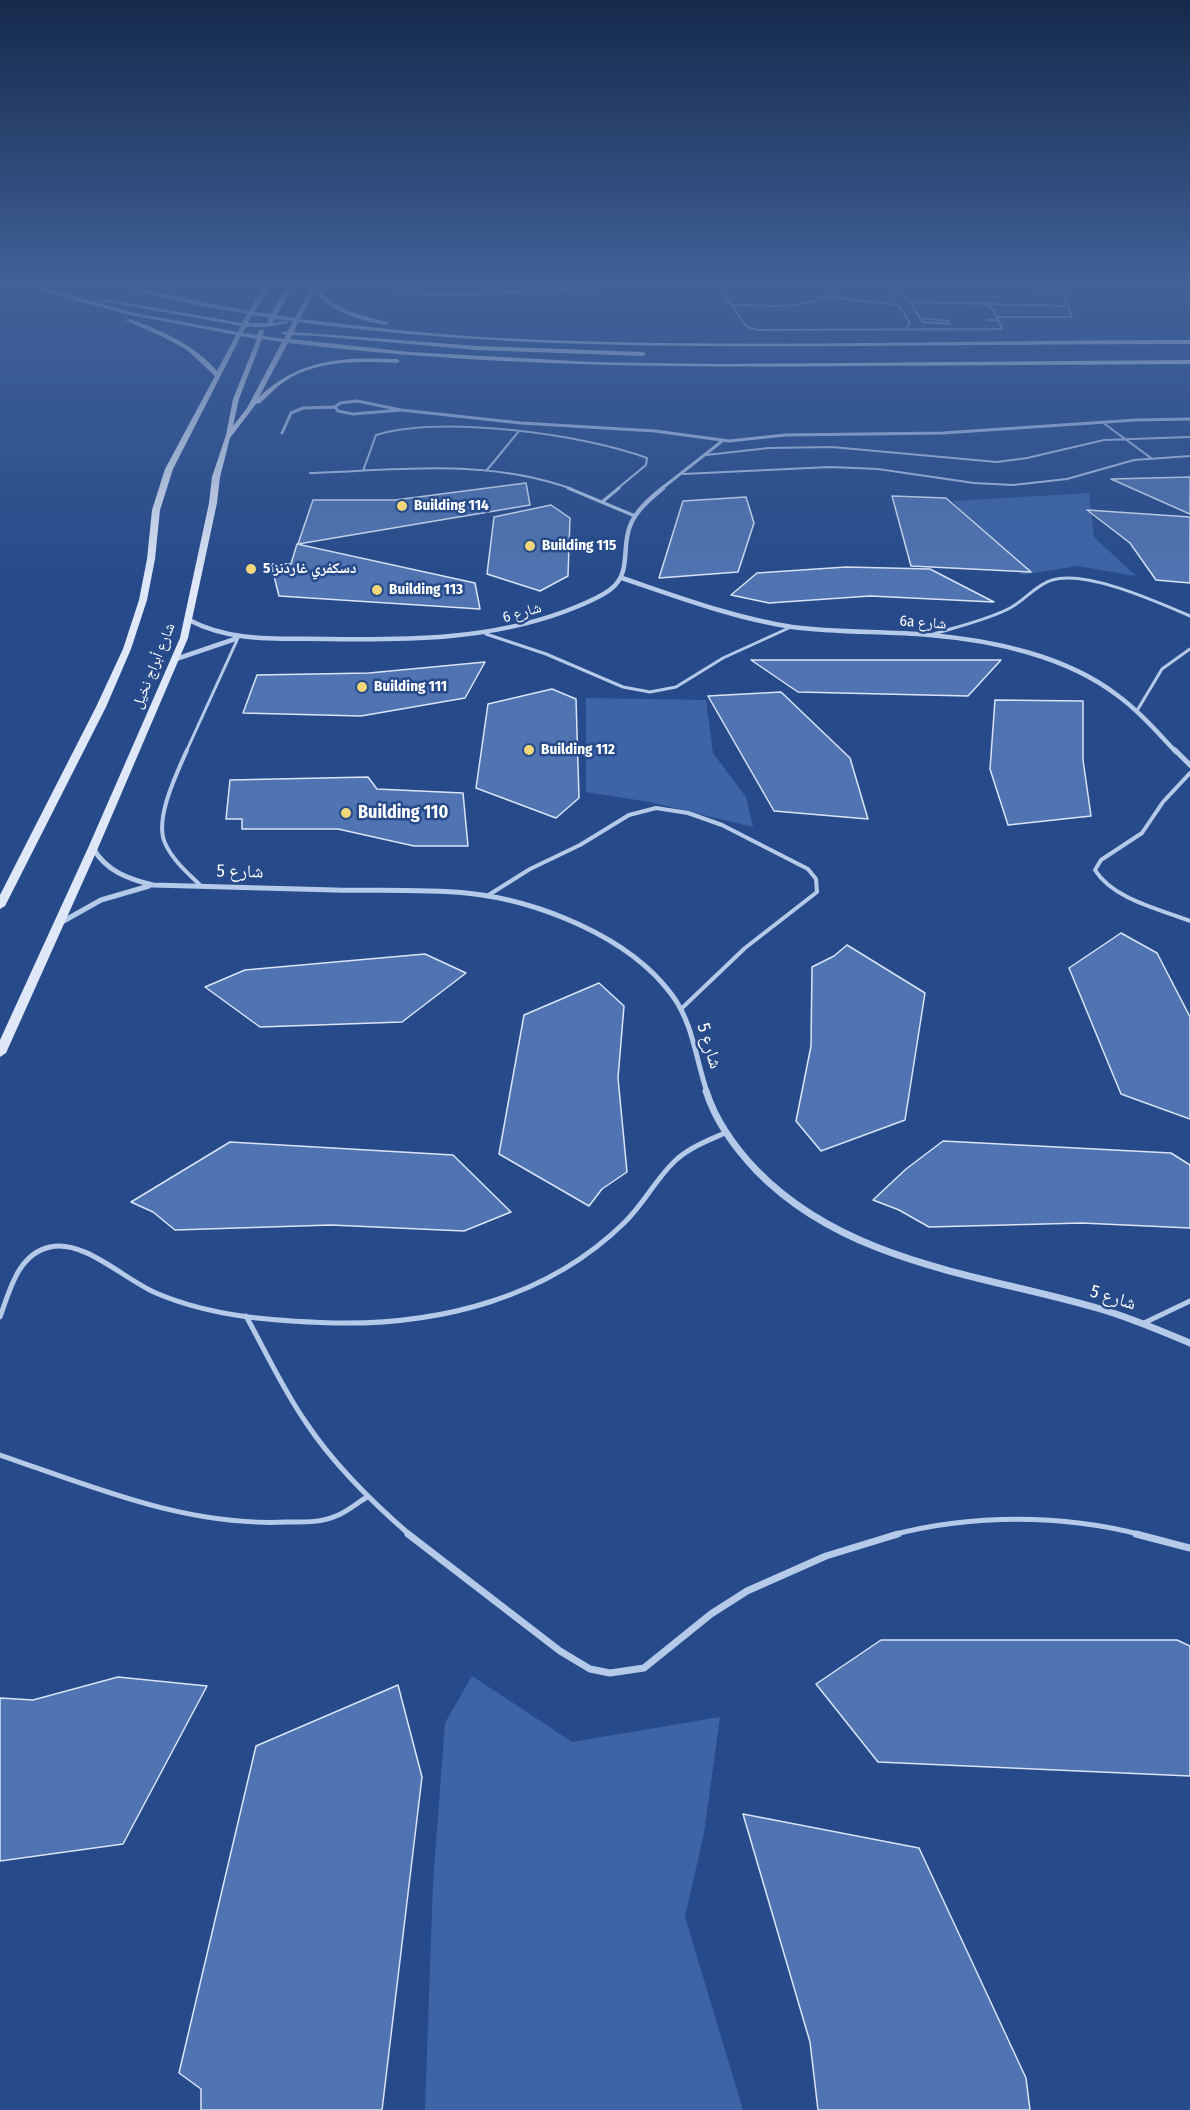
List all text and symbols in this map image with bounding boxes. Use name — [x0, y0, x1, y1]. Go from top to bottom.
place label: Building 114 — [414, 497, 489, 515]
marker: Building 114 — [395, 499, 409, 513]
place label: Building 115 — [542, 537, 616, 555]
marker: Building 115 — [523, 539, 537, 553]
place label: دسكفري غاردنز 5 — [263, 560, 357, 578]
marker: دسكفري غاردنز 5 — [244, 562, 258, 576]
place label: Building 113 — [389, 581, 463, 599]
marker: Building 113 — [370, 583, 384, 597]
street label: شارع 6 — [501, 599, 543, 627]
street label: 6a شارع — [899, 612, 947, 634]
street label: شارع أبراج نخيل — [129, 621, 179, 711]
place label: Building 111 — [374, 678, 447, 696]
marker: Building 111 — [355, 680, 369, 694]
place label: Building 112 — [541, 741, 615, 759]
marker: Building 112 — [522, 743, 536, 757]
place label: Building 110 — [358, 802, 448, 824]
marker: Building 110 — [339, 806, 353, 820]
street label: شارع 5 — [216, 861, 264, 883]
street label: شارع 5 — [692, 1021, 726, 1071]
street label: شارع 5 — [1088, 1281, 1138, 1315]

